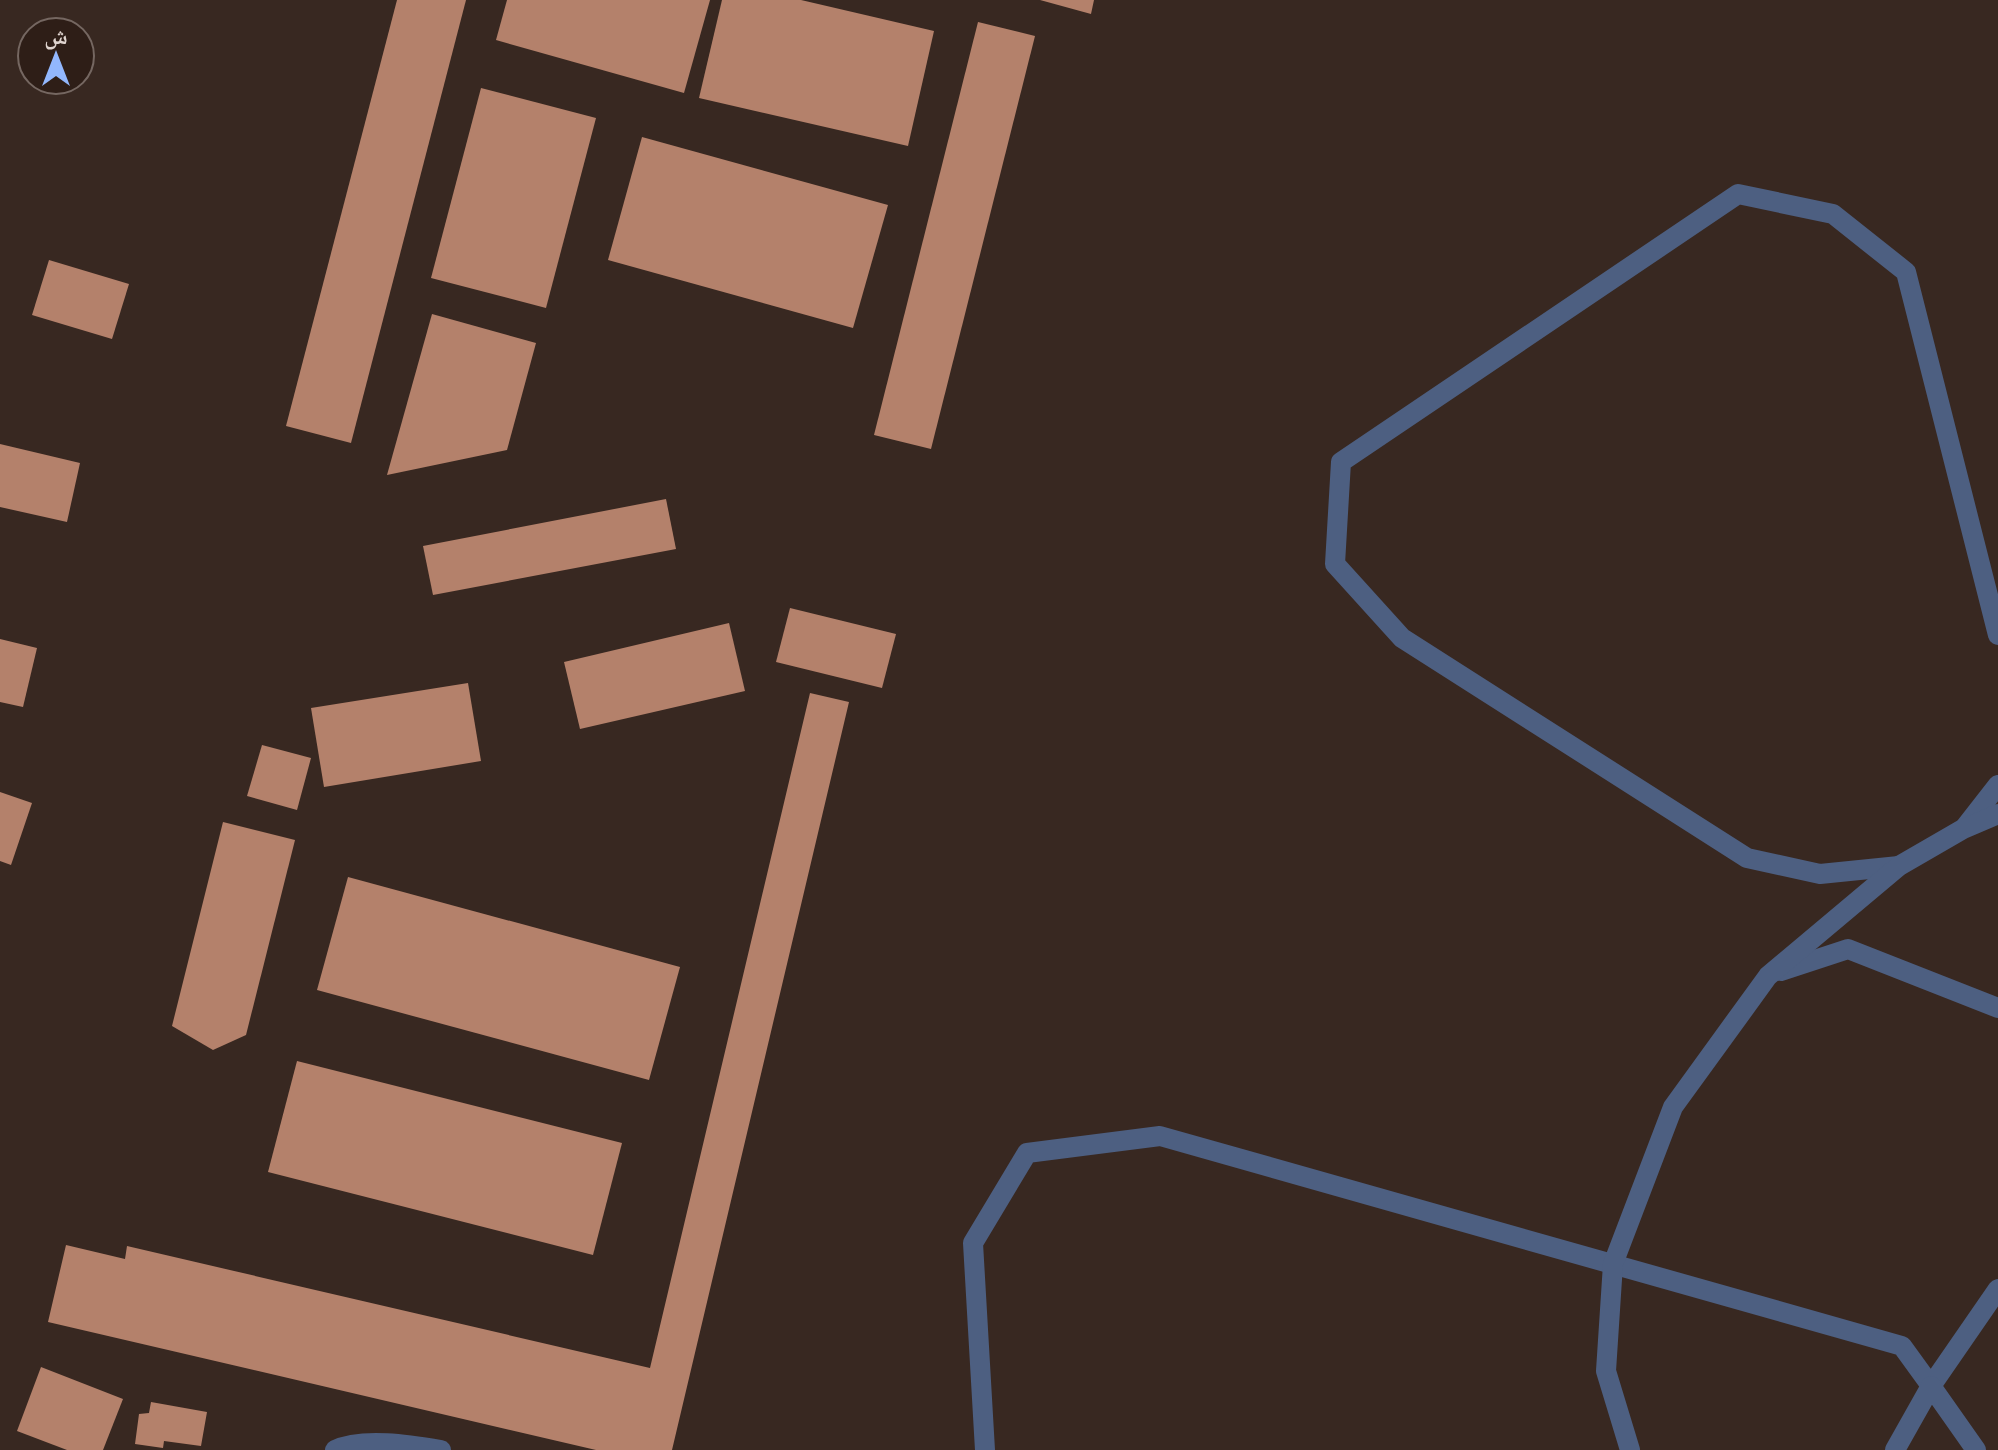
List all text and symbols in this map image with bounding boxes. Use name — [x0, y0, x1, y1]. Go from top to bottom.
north arrow — [16, 16, 96, 96]
text: ش — [44, 24, 68, 50]

